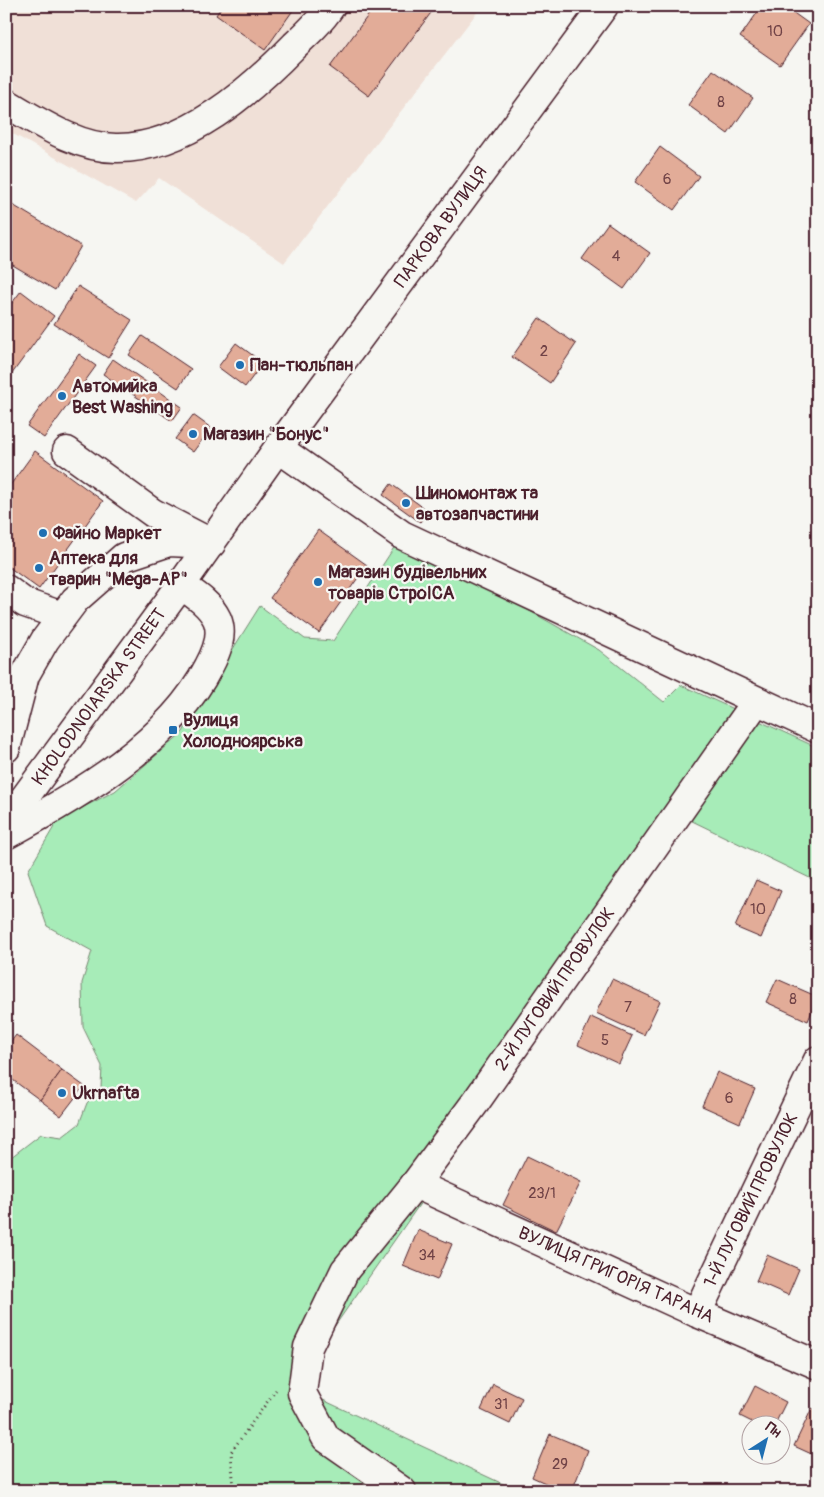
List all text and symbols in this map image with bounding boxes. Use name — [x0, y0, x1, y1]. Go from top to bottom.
house number: 10 — [767, 22, 783, 41]
house number: 8 — [717, 93, 725, 112]
street label: ПАРКОВА ВУЛИЦЯ — [389, 162, 493, 292]
house number: 6 — [663, 170, 671, 189]
house number: 4 — [612, 247, 621, 266]
house number: 2 — [540, 342, 548, 361]
place label: Пан-тюльпан — [250, 354, 353, 377]
marker: Пан-тюльпан — [234, 359, 246, 371]
place label: Автомийка Best Washing — [72, 375, 173, 419]
marker: Автомийка Best Washing — [56, 390, 68, 402]
place label: Магазин "Бонус" — [203, 423, 329, 446]
marker: Магазин "Бонус" — [187, 428, 199, 440]
place label: Шиномонтаж та автозапчастини — [415, 482, 539, 526]
marker: Шиномонтаж та автозапчастини — [400, 497, 412, 509]
place label: Файно Маркет — [52, 522, 163, 545]
marker: Файно Маркет — [37, 527, 49, 539]
place label: Аптека для тварин "Mega-AP" — [49, 547, 188, 591]
place label: Магазин будівельних товарів СтроІСА — [328, 561, 487, 605]
marker: Аптека для тварин "Mega-AP" — [33, 562, 45, 574]
marker: Магазин будівельних товарів СтроІСА — [312, 576, 324, 588]
street label: KHOLODNOIARSKA STREET — [27, 604, 171, 790]
place label: Вулиця Холодноярська — [183, 709, 304, 753]
marker: Вулиця Холодноярська — [167, 724, 179, 736]
house number: 10 — [750, 900, 766, 919]
street label: 2-Й ЛУГОВИЙ ПРОВУЛОК — [490, 903, 620, 1075]
house number: 8 — [789, 990, 797, 1009]
house number: 7 — [624, 998, 632, 1017]
house number: 5 — [601, 1031, 609, 1050]
place label: Ukrnafta — [72, 1082, 140, 1105]
marker: Ukrnafta — [56, 1087, 68, 1099]
house number: 6 — [725, 1089, 733, 1108]
street label: 1-Й ЛУГОВИЙ ПРОВУЛОК — [699, 1109, 803, 1291]
house number: 23/1 — [528, 1184, 556, 1203]
street label: ВУЛИЦЯ ГРИГОРІЯ ТАРАНА — [515, 1221, 718, 1329]
house number: 34 — [418, 1246, 436, 1265]
house number: 31 — [494, 1395, 508, 1414]
north arrow — [742, 1414, 792, 1464]
text: Пн — [762, 1418, 785, 1441]
house number: 29 — [552, 1455, 568, 1474]

